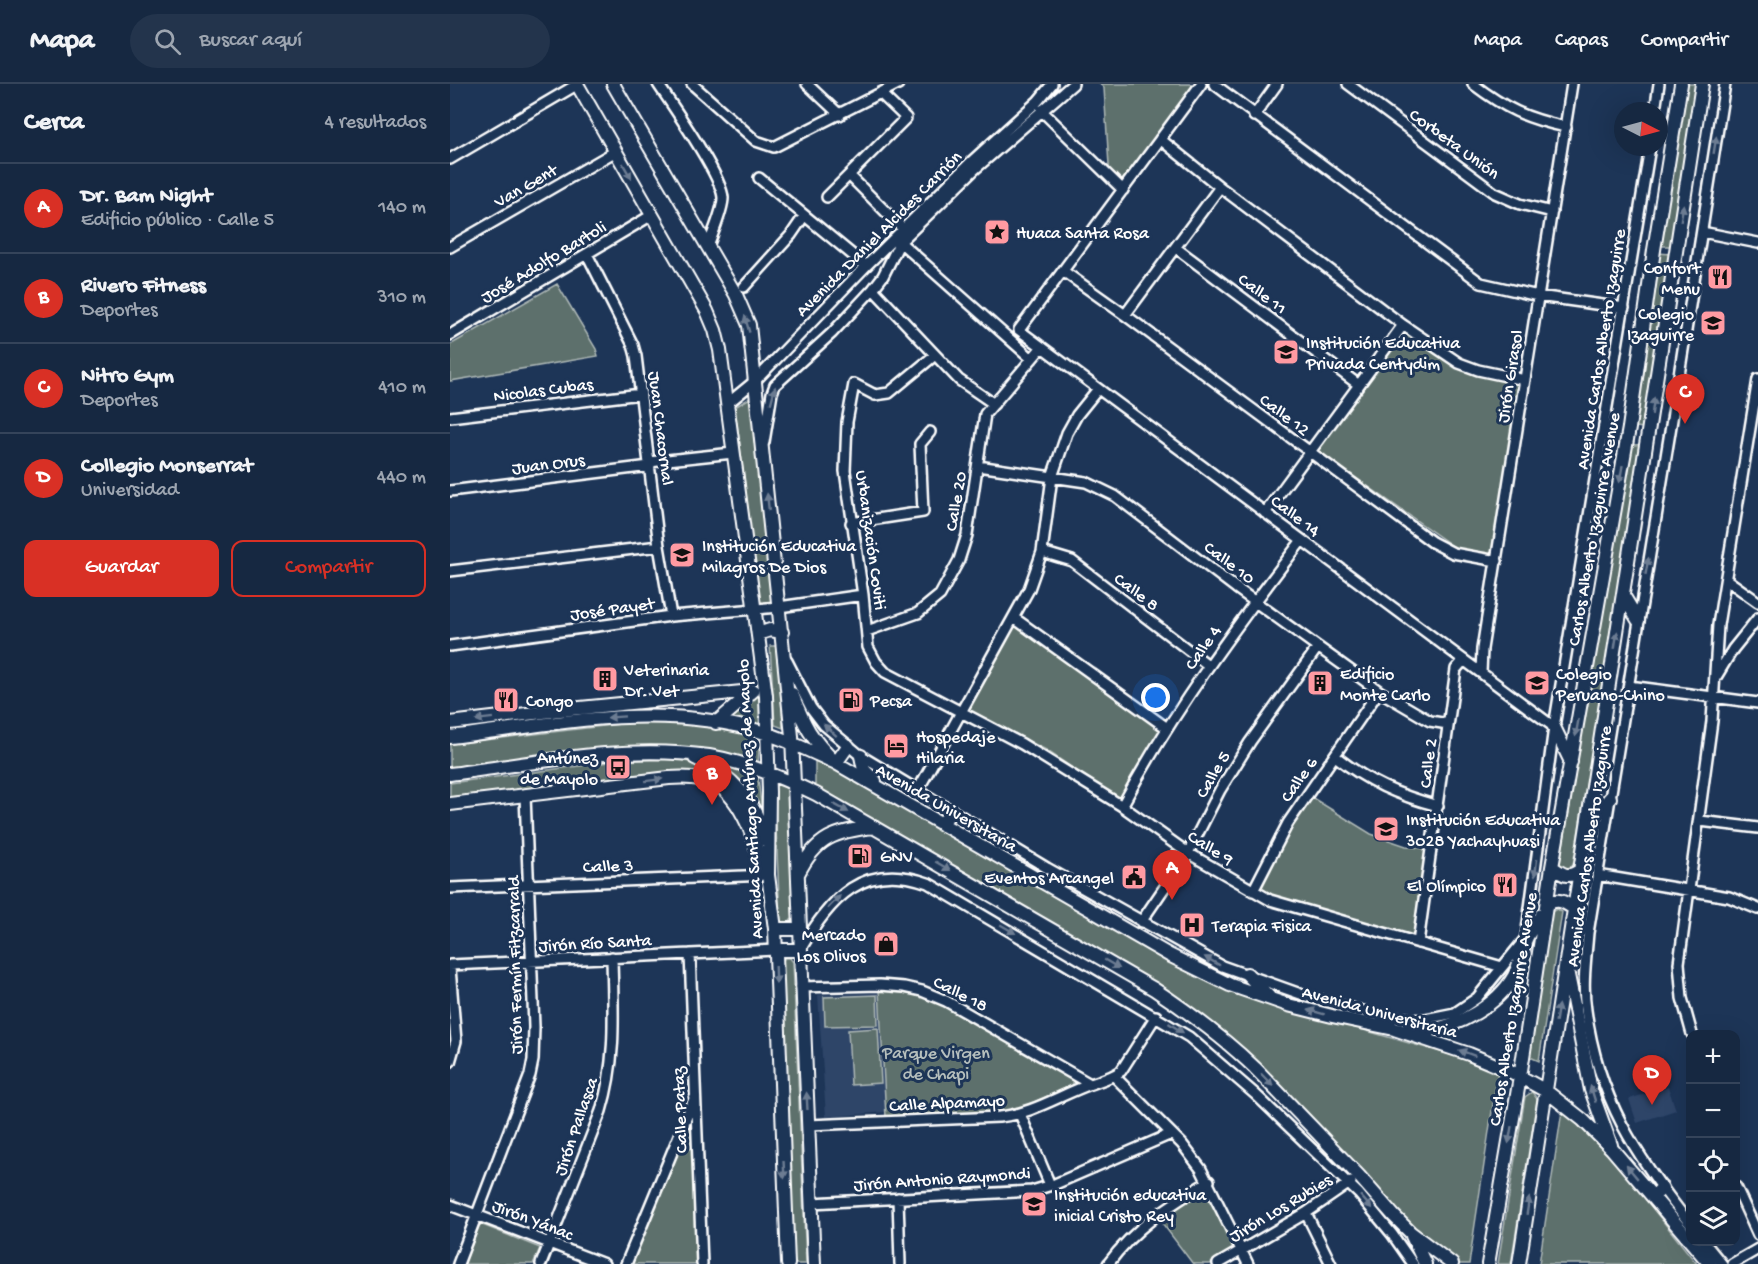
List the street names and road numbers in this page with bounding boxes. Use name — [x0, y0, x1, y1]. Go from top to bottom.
street label: Corbeta Unión — [1404, 105, 1503, 185]
street label: Avenida Daniel Alcides Carrión — [792, 147, 968, 322]
street label: Van Gent — [490, 160, 563, 214]
street label: José Adolfo Bartoli — [478, 217, 611, 309]
street label: Avenida Carlos Alberto Izaguirre — [1573, 227, 1632, 471]
street label: Calle 11 — [1233, 270, 1290, 320]
street label: Jirón Girasol — [1494, 329, 1529, 424]
street label: Juan Chacornal — [642, 370, 677, 486]
street label: Nicolas Cubas — [492, 375, 596, 408]
street label: Calle 12 — [1254, 390, 1313, 442]
street label: Carlos Alberto Izaguirre Avenue — [1565, 411, 1626, 648]
street label: Juan Orus — [511, 450, 587, 480]
street label: Urbanización Coviti — [849, 469, 890, 612]
street label: Calle 20 — [942, 470, 973, 533]
street label: Calle 14 — [1265, 491, 1324, 543]
street label: Calle 10 — [1199, 538, 1258, 590]
street label: Calle 8 — [1109, 569, 1162, 617]
street label: José Payet — [569, 594, 657, 627]
street label: Calle 4 — [1181, 622, 1227, 675]
street label: Avenida Santiago Antúnez de Mayolo — [734, 658, 769, 939]
street label: Avenida Carlos Alberto Izaguirre — [1563, 724, 1618, 968]
street label: Calle 2 — [1416, 737, 1443, 789]
street label: Calle 5 — [1192, 748, 1236, 802]
street label: Calle 6 — [1277, 753, 1324, 807]
street label: Avenida Universitaria — [871, 760, 1021, 859]
street label: Calle 9 — [1183, 827, 1237, 871]
street label: Calle 3 — [582, 856, 634, 879]
street label: Jirón Fermín Fitzcarrald — [504, 874, 529, 1054]
street label: Carlos Alberto Izaguirre Avenue — [1486, 890, 1543, 1128]
street label: Jirón Río Santa — [538, 931, 653, 958]
street label: Calle 18 — [929, 973, 991, 1018]
street label: Avenida Universitaria — [1300, 983, 1460, 1044]
street label: Calle Pataz — [669, 1065, 694, 1153]
street label: Jirón Pallasca — [551, 1074, 604, 1179]
street label: Calle Alpamayo — [889, 1091, 1005, 1118]
street label: Jirón Antonio Raymondi — [853, 1164, 1031, 1197]
street label: Jirón Los Rubies — [1226, 1170, 1338, 1248]
street label: Jirón Yánac — [489, 1196, 576, 1247]

